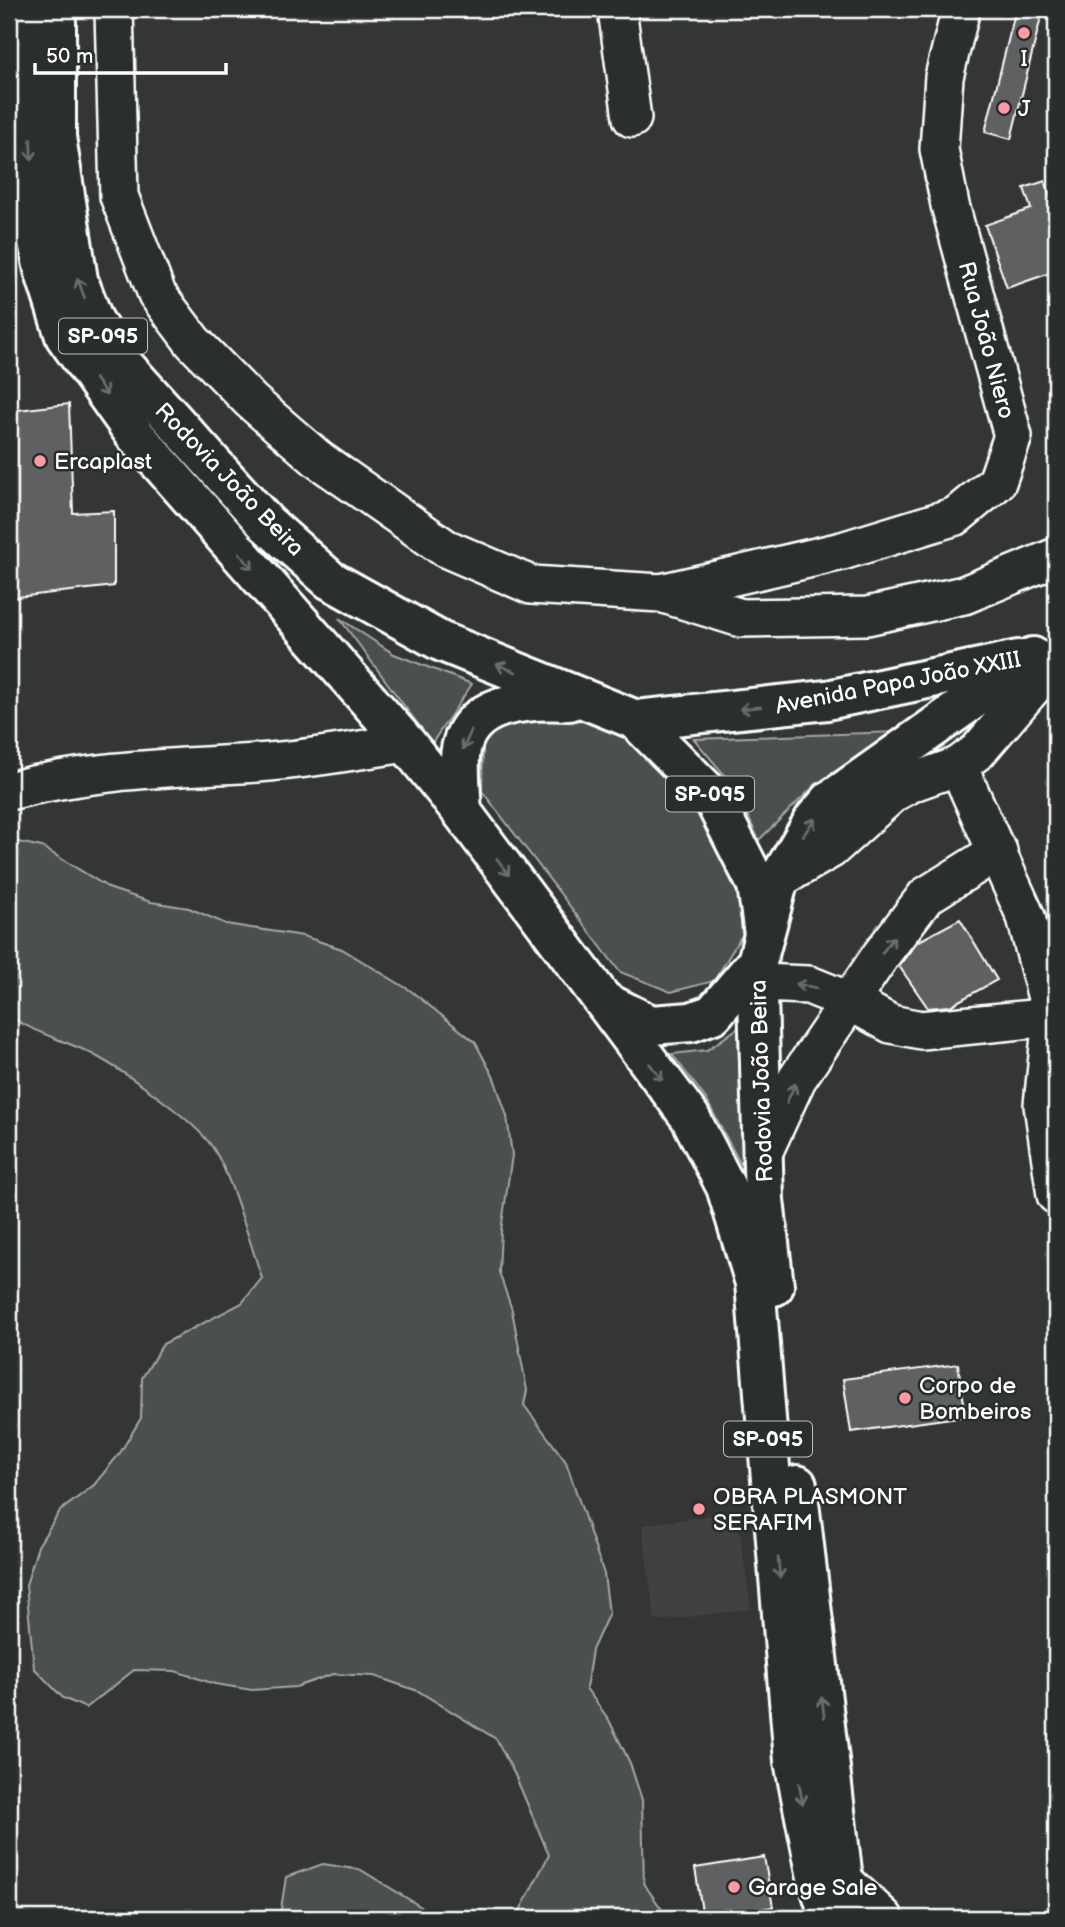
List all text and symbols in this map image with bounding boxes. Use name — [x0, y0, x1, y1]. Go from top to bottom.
marker: I — [1016, 25, 1032, 41]
scale bar — [35, 32, 226, 76]
text: 50 m — [46, 44, 93, 69]
place label: I — [1020, 45, 1028, 73]
place label: J — [1018, 95, 1031, 123]
marker: J — [996, 100, 1012, 116]
one-way arrow — [24, 139, 37, 162]
street label: Rua João Niero — [952, 259, 1020, 422]
one-way arrow — [74, 277, 87, 299]
road number: SP-095 — [59, 318, 147, 354]
one-way arrow — [94, 377, 108, 396]
street label: Rodovia João Beira — [149, 397, 310, 562]
place label: Ercaplast — [54, 448, 152, 476]
marker: Ercaplast — [32, 453, 48, 469]
one-way arrow — [238, 552, 254, 570]
street label: Avenida Papa João XXIII — [773, 645, 1023, 721]
one-way arrow — [496, 660, 517, 673]
one-way arrow — [739, 702, 761, 715]
one-way arrow — [460, 728, 473, 750]
road number: SP-095 — [666, 776, 754, 812]
one-way arrow — [802, 818, 816, 837]
one-way arrow — [495, 857, 510, 876]
one-way arrow — [881, 936, 895, 955]
street label: Rodovia João Beira — [744, 979, 780, 1183]
one-way arrow — [795, 979, 818, 992]
one-way arrow — [648, 1062, 663, 1081]
one-way arrow — [785, 1083, 798, 1104]
place label: Corpo de Bombeiros — [919, 1372, 1031, 1426]
marker: Corpo de Bombeiros — [897, 1390, 913, 1406]
road number: SP-095 — [724, 1422, 812, 1456]
place label: OBRA PLASMONT SERAFIM — [713, 1483, 907, 1537]
marker: OBRA PLASMONT SERAFIM — [691, 1501, 707, 1517]
one-way arrow — [773, 1556, 786, 1579]
one-way arrow — [816, 1696, 829, 1719]
one-way arrow — [794, 1782, 808, 1805]
place label: Garage Sale — [748, 1874, 877, 1902]
marker: Garage Sale — [726, 1879, 742, 1895]

